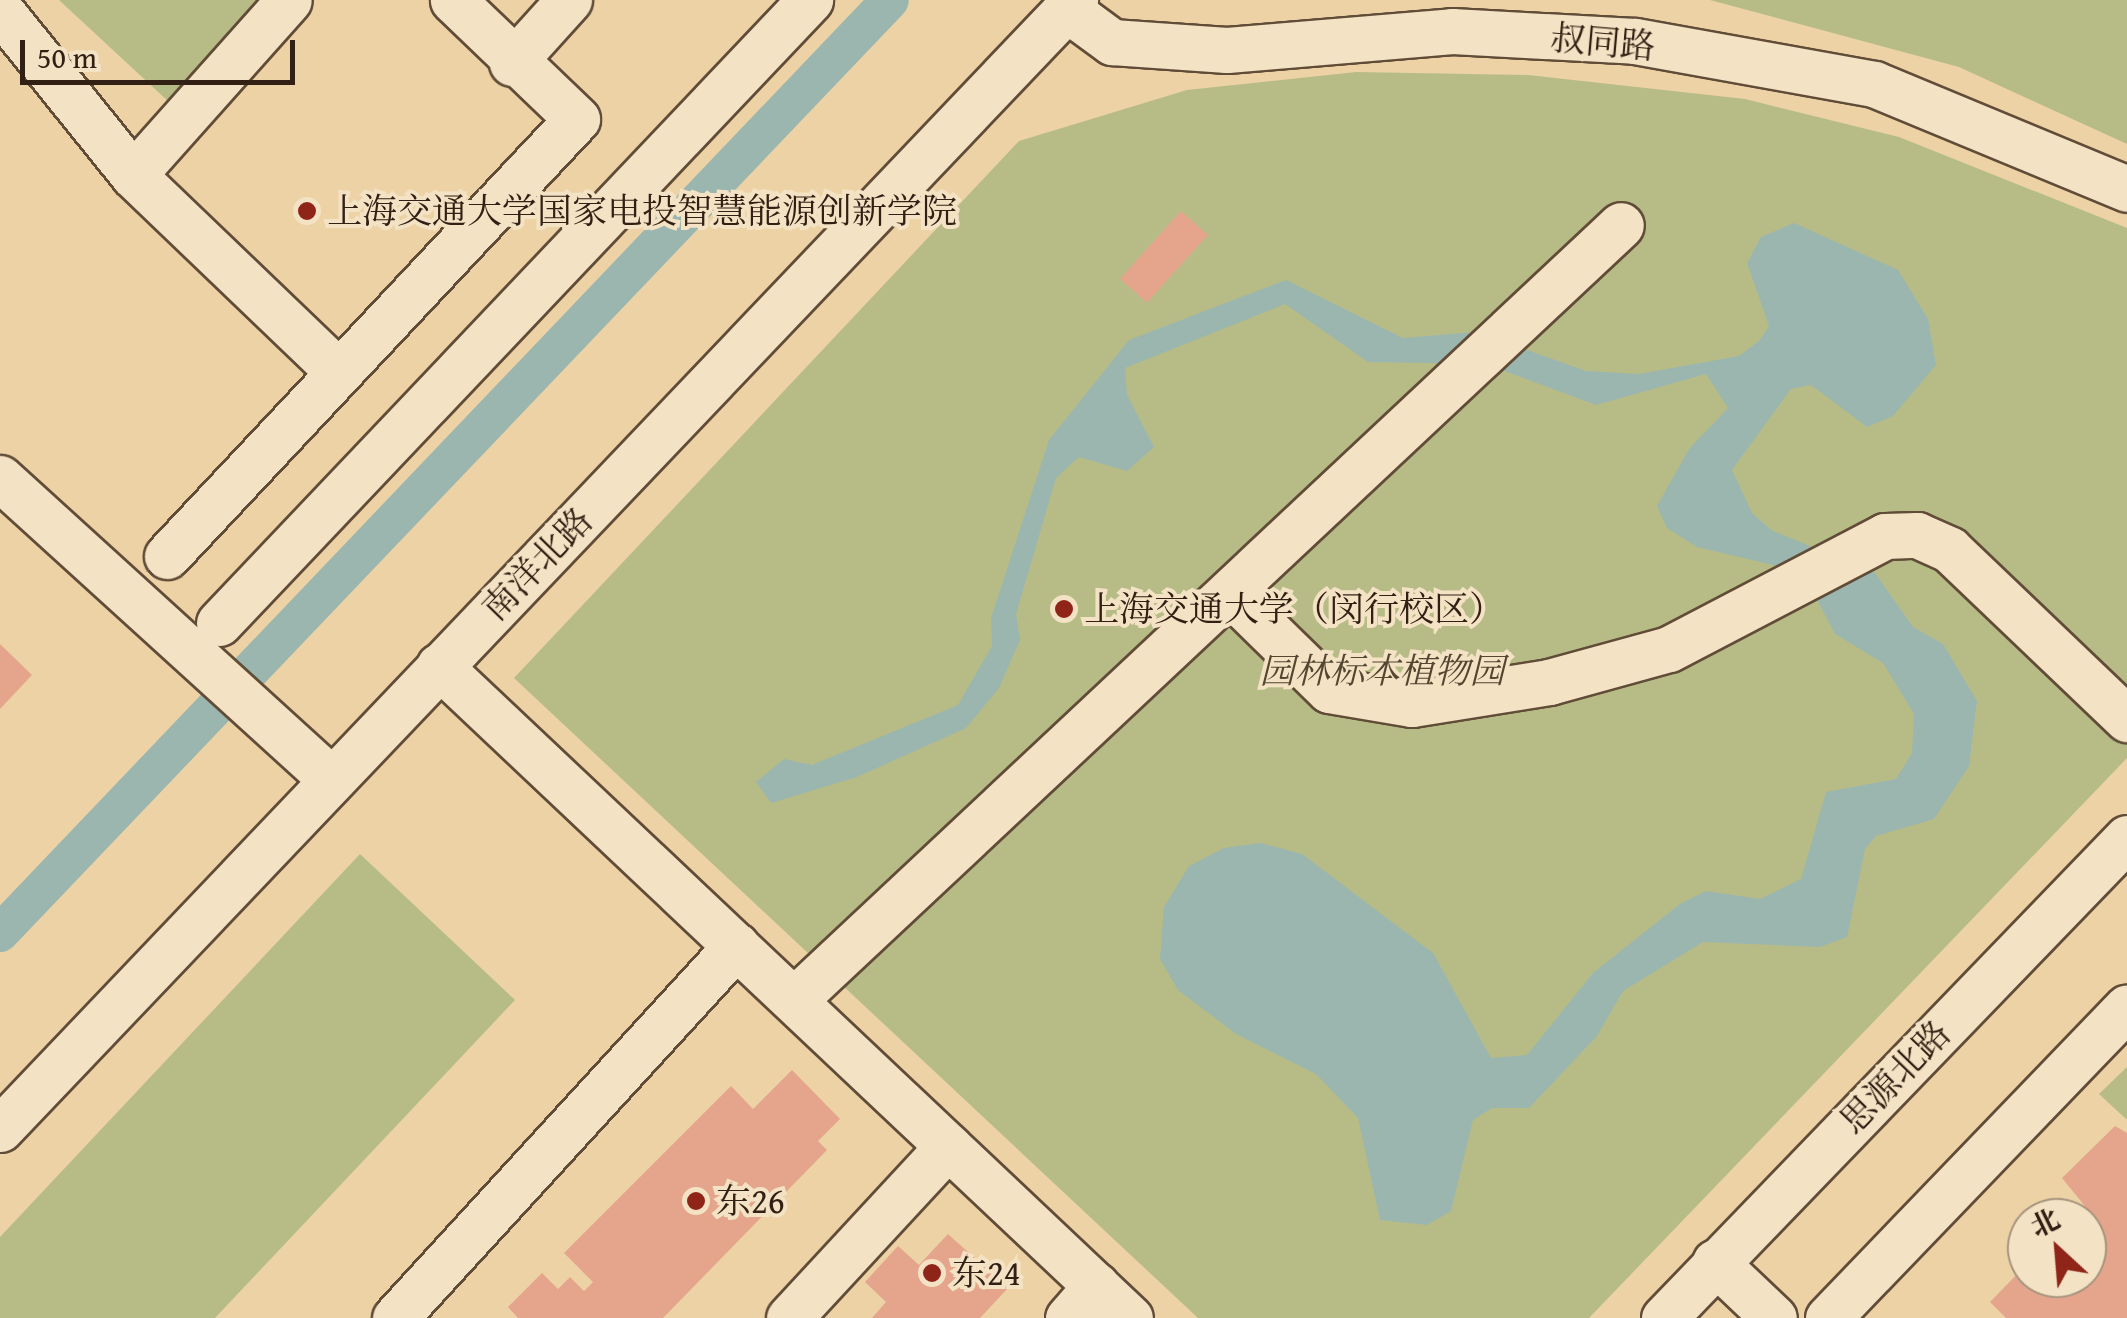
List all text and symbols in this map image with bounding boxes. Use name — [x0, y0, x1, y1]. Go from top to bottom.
street label: 叔同路 — [1549, 17, 1657, 67]
scale bar — [25, 20, 300, 82]
text: 50 m — [37, 35, 97, 79]
place label: 上海交通大学国家电投智慧能源创新学院 — [327, 190, 957, 232]
marker: 上海交通大学国家电投智慧能源创新学院 — [296, 200, 318, 222]
street label: 南洋北路 — [473, 499, 601, 629]
place label: 上海交通大学（闵行校区） — [1084, 588, 1504, 630]
marker: 上海交通大学（闵行校区） — [1053, 598, 1075, 620]
park label: 园林标本植物园 — [1260, 650, 1504, 692]
street label: 思源北路 — [1831, 1012, 1959, 1142]
place label: 东26 — [716, 1180, 785, 1222]
marker: 东26 — [685, 1190, 707, 1212]
north arrow — [2007, 1198, 2107, 1298]
text: 北 — [2023, 1198, 2066, 1247]
place label: 东24 — [952, 1252, 1021, 1294]
marker: 东24 — [921, 1262, 943, 1284]

